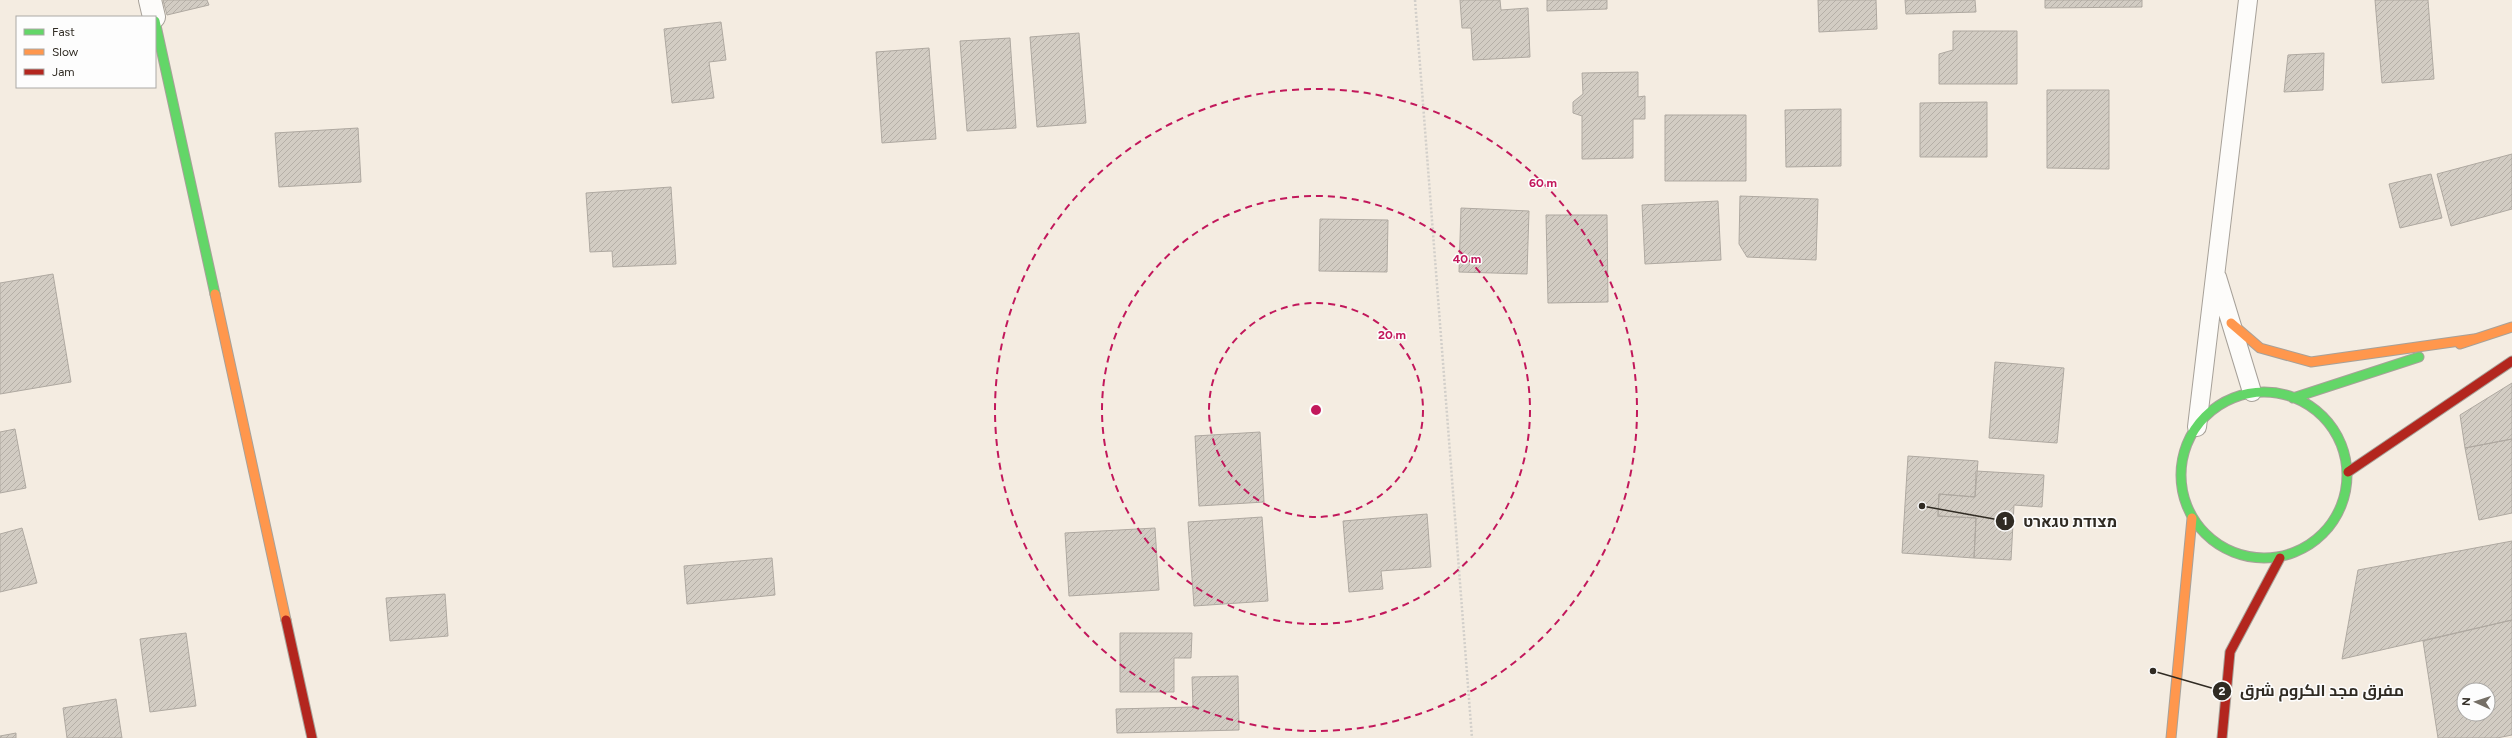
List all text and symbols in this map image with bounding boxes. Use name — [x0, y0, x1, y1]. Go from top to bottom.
legend — [16, 16, 156, 88]
text: Fast — [52, 25, 75, 39]
text: Slow — [52, 45, 79, 59]
text: Jam — [52, 65, 75, 79]
text: 60 m — [1529, 176, 1557, 190]
text: 40 m — [1453, 252, 1481, 266]
text: 20 m — [1378, 328, 1406, 342]
centre of rings — [1309, 403, 1323, 417]
callout: מצודת טגארט — [1995, 507, 2125, 535]
text: מצודת טגארט — [2023, 512, 2117, 531]
text: 1 — [2002, 514, 2008, 528]
callout: مفرق مجد الكروم شرق — [2212, 677, 2412, 705]
text: مفرق مجد الكروم شرق — [2240, 681, 2404, 702]
north arrow — [2456, 682, 2496, 722]
text: 2 — [2219, 684, 2226, 698]
text: N — [2460, 697, 2473, 706]

